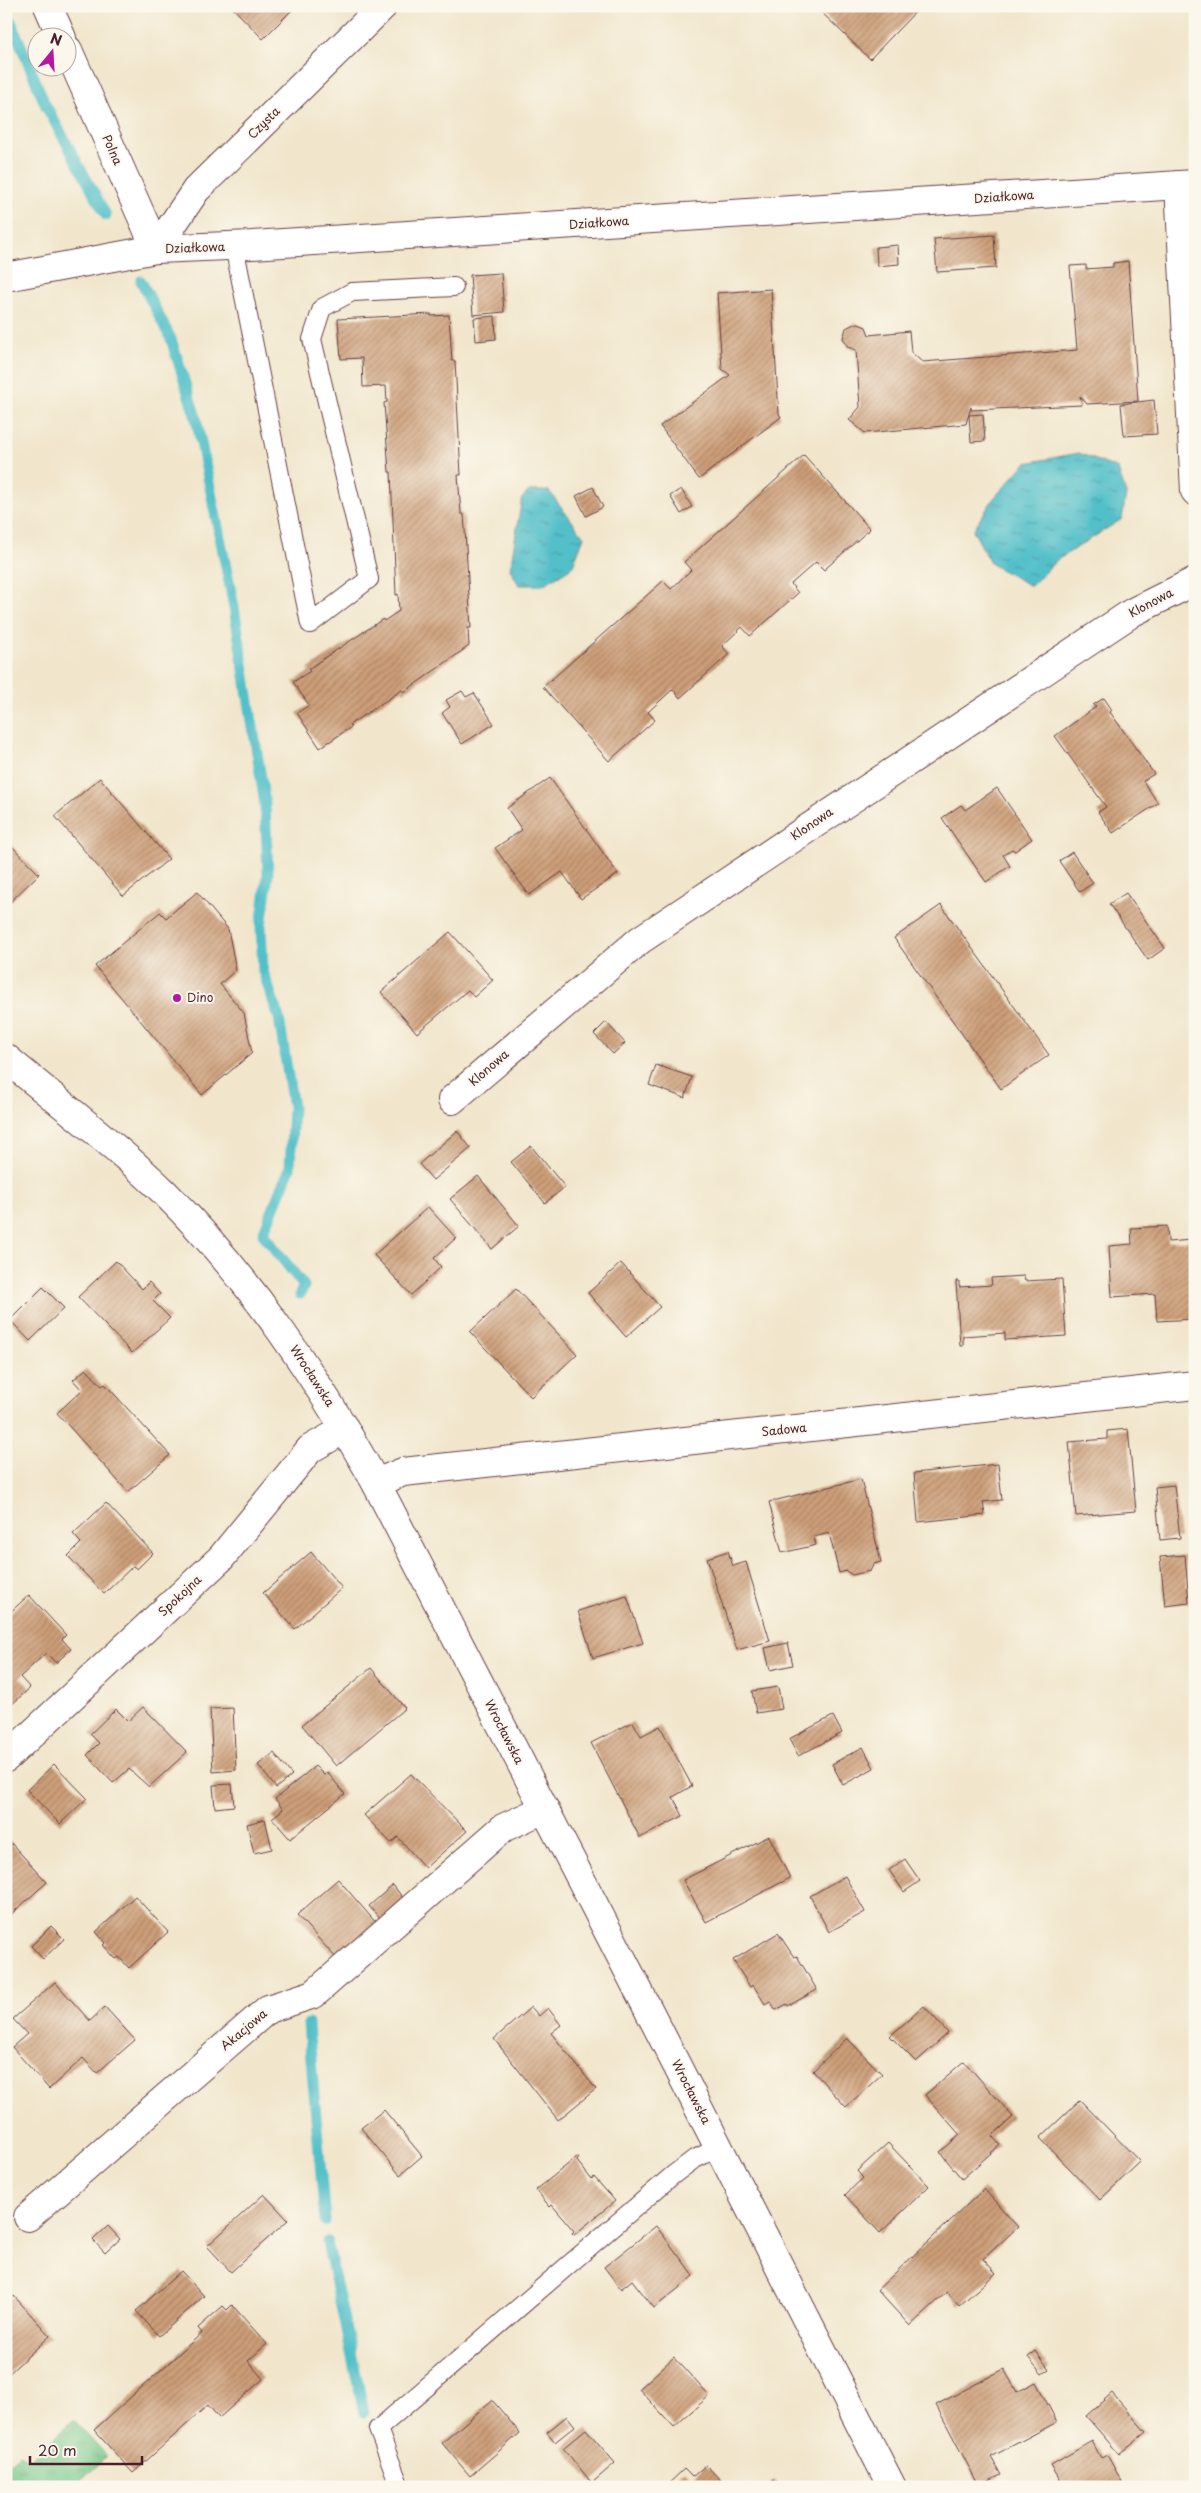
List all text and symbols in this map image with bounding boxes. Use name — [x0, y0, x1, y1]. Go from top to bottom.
text: N — [48, 27, 65, 51]
north arrow — [28, 28, 78, 78]
street label: Czysta — [243, 102, 284, 143]
street label: Polna — [98, 131, 128, 168]
street label: Działkowa — [973, 185, 1035, 207]
street label: Działkowa — [568, 211, 630, 233]
street label: Działkowa — [165, 237, 226, 257]
street label: Klonowa — [1125, 583, 1176, 621]
street label: Klonowa — [787, 802, 837, 844]
place label: Dino — [187, 988, 214, 1006]
marker: Dino — [171, 992, 183, 1004]
street label: Klonowa — [464, 1044, 513, 1090]
street label: Wrocławska — [286, 1341, 340, 1410]
street label: Sadowa — [760, 1418, 808, 1440]
street label: Spokojna — [154, 1570, 205, 1620]
street label: Wrocławska — [481, 1696, 529, 1767]
street label: Akacjowa — [216, 2004, 271, 2054]
street label: Wrocławska — [668, 2056, 716, 2127]
scale bar — [30, 2433, 142, 2465]
text: 20 m — [38, 2438, 77, 2461]

